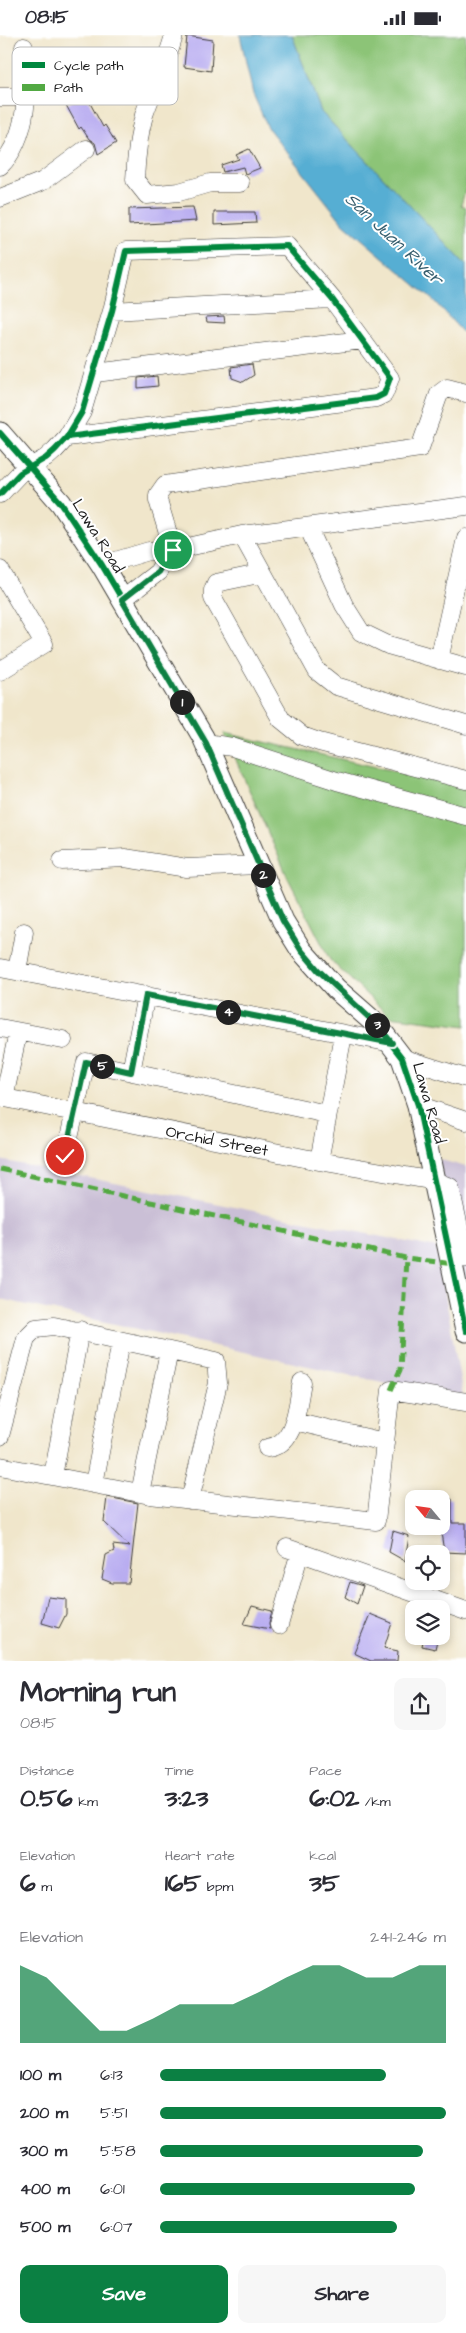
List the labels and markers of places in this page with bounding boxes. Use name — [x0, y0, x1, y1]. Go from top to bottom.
pin — [152, 529, 194, 571]
pin: 1 — [170, 689, 194, 715]
pin: 2 — [250, 863, 276, 887]
pin: 4 — [216, 999, 240, 1025]
pin: 3 — [364, 1013, 390, 1037]
pin: 5 — [90, 1053, 114, 1079]
pin — [44, 1135, 86, 1177]

